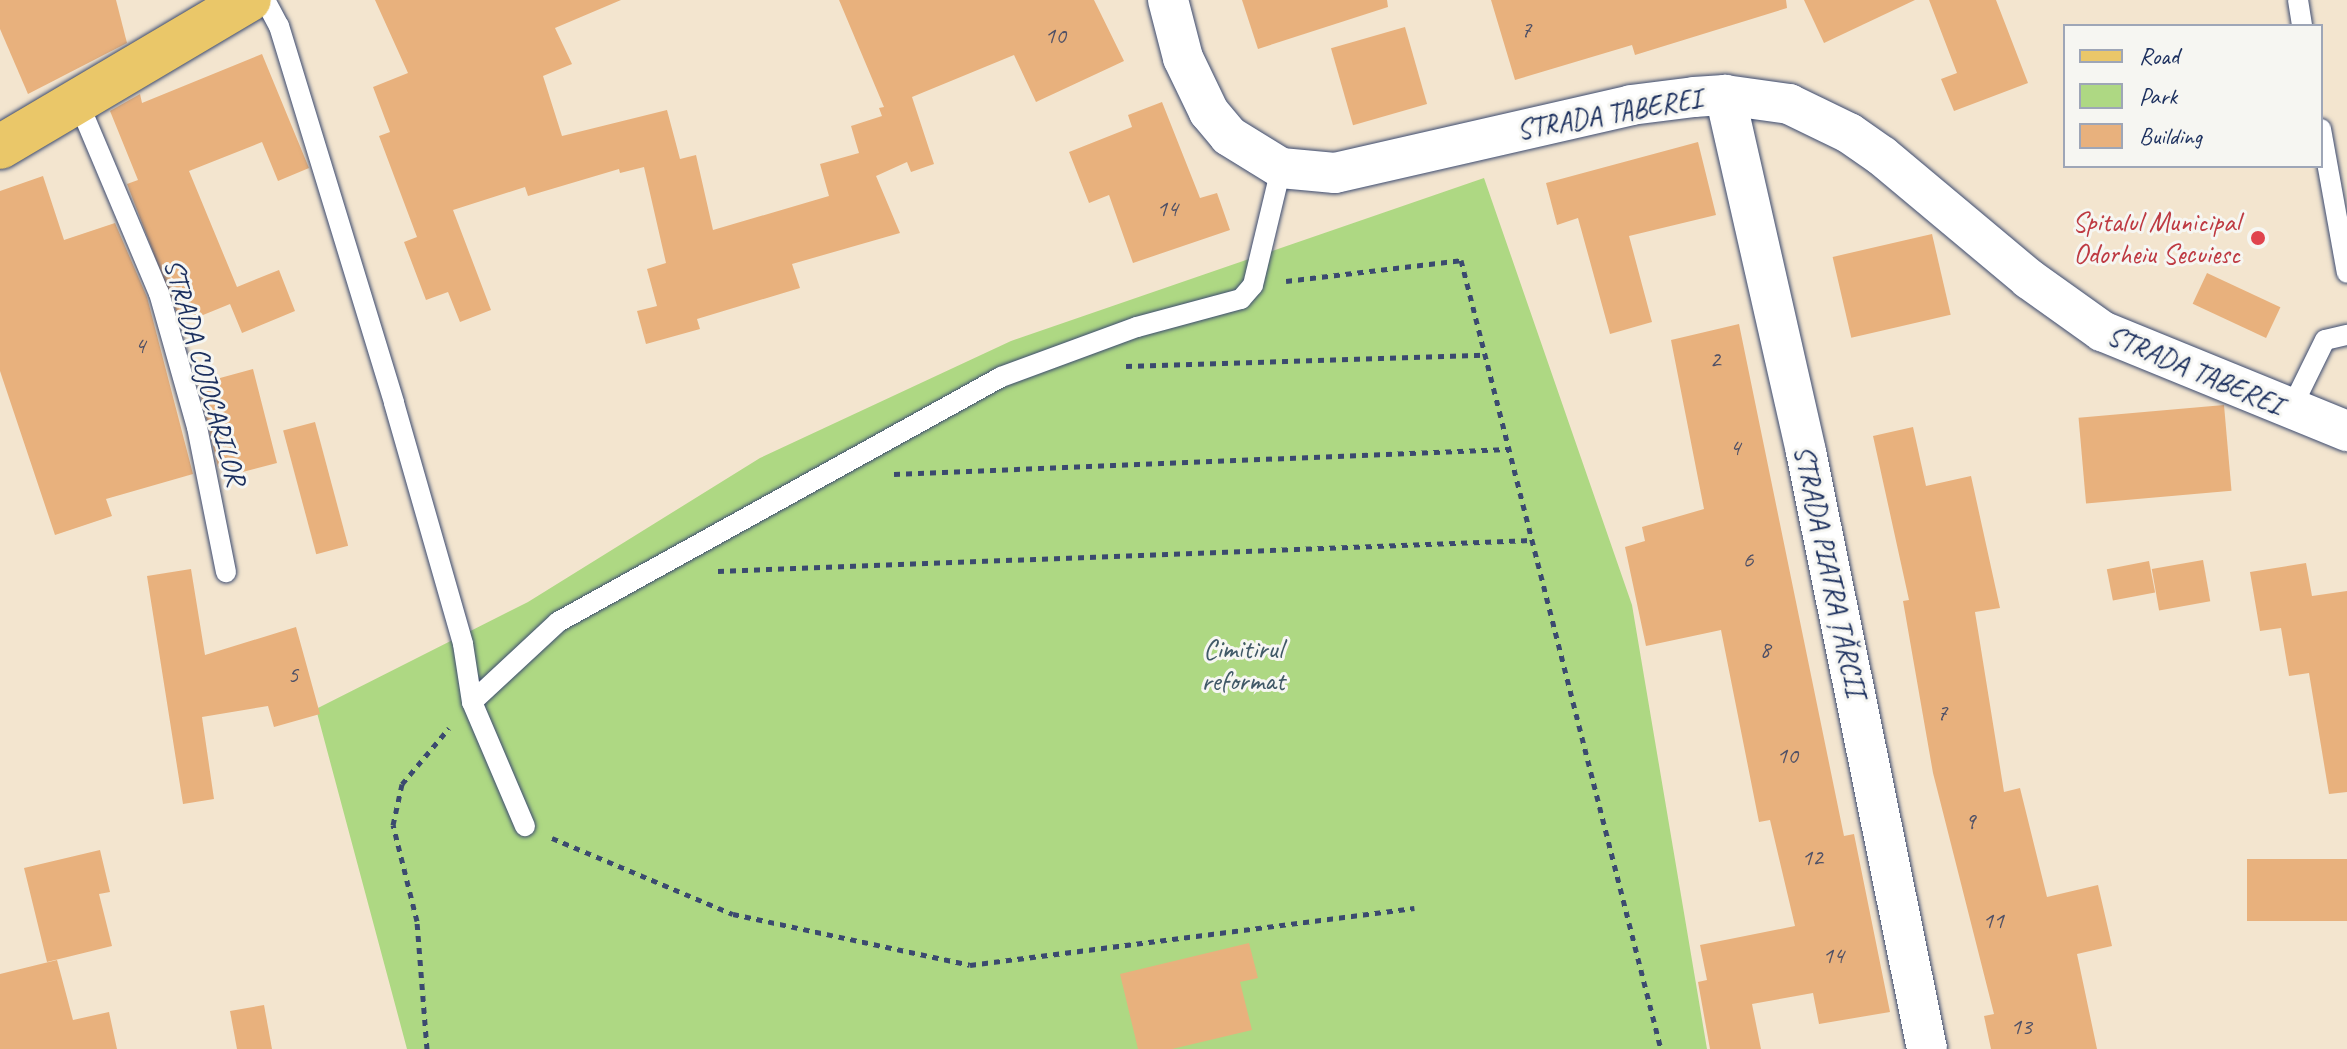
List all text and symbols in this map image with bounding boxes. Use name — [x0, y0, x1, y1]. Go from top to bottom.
house number: 7 — [1521, 16, 1531, 44]
house number: 10 — [1044, 22, 1066, 50]
legend — [2063, 24, 2323, 168]
text: Road — [2139, 41, 2179, 71]
street label: STRADA TABEREI — [1515, 81, 1703, 147]
text: Park — [2139, 81, 2177, 111]
text: Building — [2139, 121, 2202, 151]
house number: 14 — [1156, 195, 1178, 223]
place label: Spitalul Municipal Odorheiu Secuiesc — [2073, 205, 2240, 271]
marker: Spitalul Municipal Odorheiu Secuiesc — [2247, 227, 2269, 249]
street label: STRADA COJOCARILOR — [157, 256, 253, 488]
street label: STRADA TABEREI — [2103, 318, 2287, 422]
house number: 4 — [135, 332, 145, 360]
house number: 2 — [1710, 346, 1720, 374]
house number: 4 — [1730, 434, 1740, 462]
street label: STRADA PIATRA ȚĂRCII — [1787, 443, 1873, 699]
house number: 6 — [1743, 546, 1753, 574]
park label: Cimitirul reformat — [1201, 632, 1285, 698]
house number: 8 — [1760, 636, 1770, 664]
house number: 5 — [288, 661, 298, 689]
house number: 7 — [1937, 699, 1947, 727]
house number: 10 — [1776, 742, 1798, 770]
house number: 9 — [1965, 808, 1975, 836]
house number: 12 — [1801, 844, 1823, 872]
house number: 11 — [1982, 907, 2004, 935]
house number: 14 — [1822, 942, 1844, 970]
house number: 13 — [2010, 1013, 2032, 1041]

